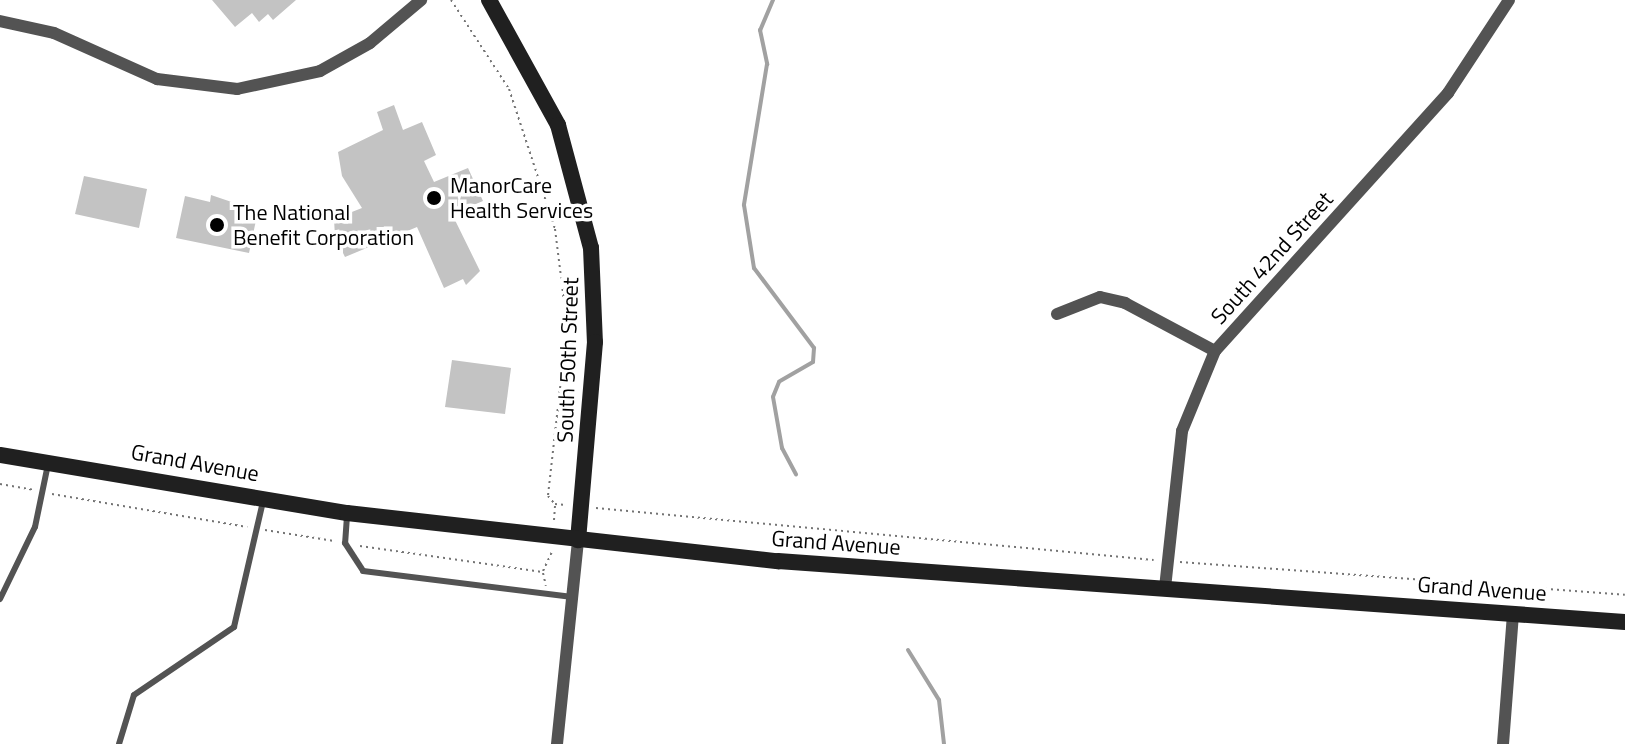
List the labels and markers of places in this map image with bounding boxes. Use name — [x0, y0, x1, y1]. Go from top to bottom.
place label: ManorCare Health Services — [450, 172, 593, 224]
marker: ManorCare Health Services — [425, 189, 443, 207]
place label: The National Benefit Corporation — [233, 199, 414, 250]
marker: The National Benefit Corporation — [208, 216, 226, 234]

